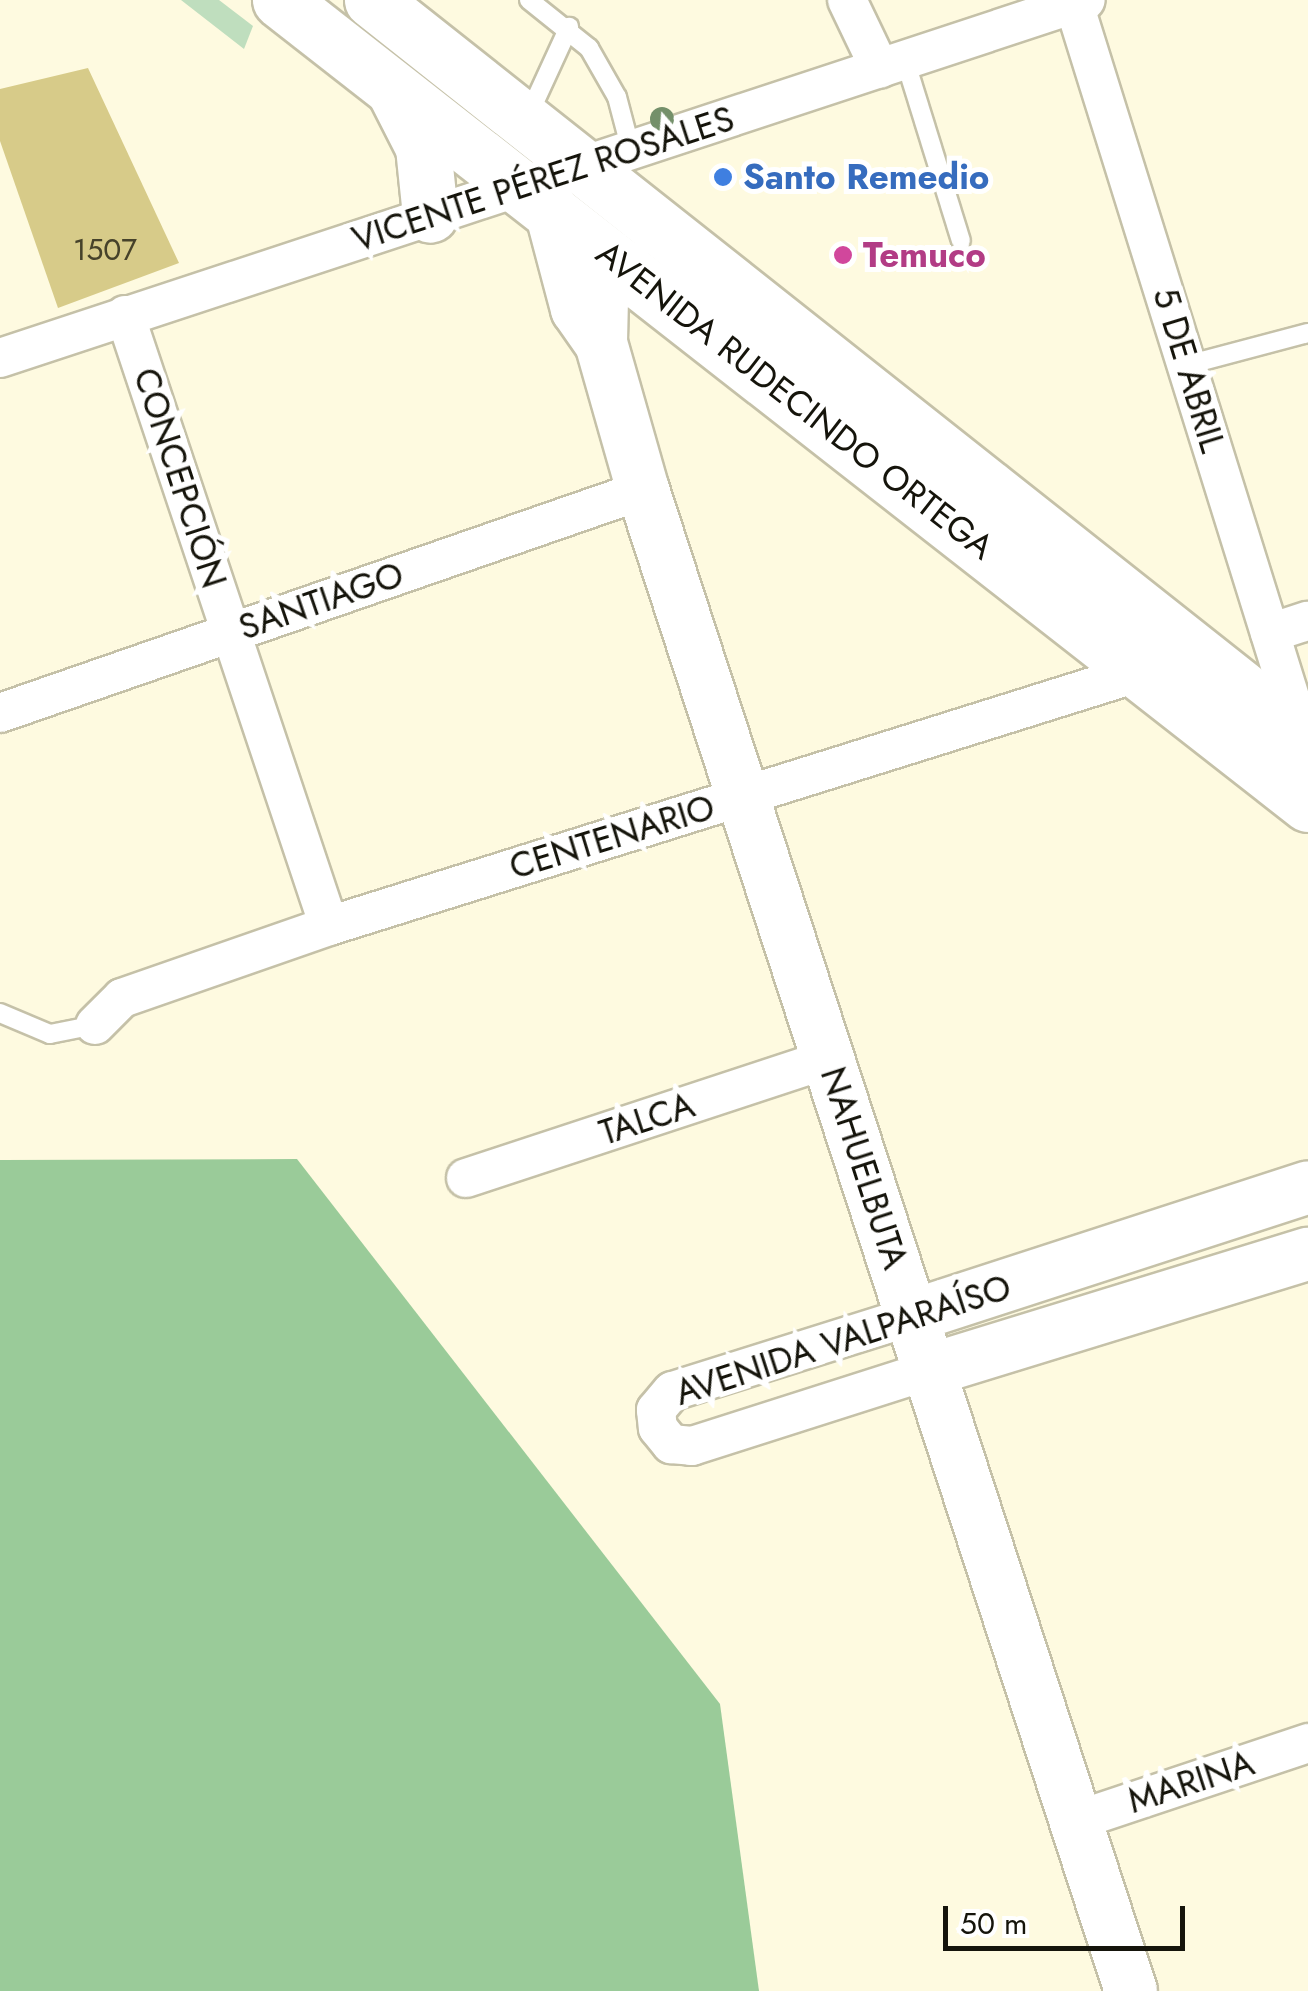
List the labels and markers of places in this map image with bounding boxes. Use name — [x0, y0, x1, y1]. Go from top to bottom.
place label: Santo Remedio — [743, 156, 990, 198]
marker: Santo Remedio — [712, 166, 734, 188]
place label: Temuco — [863, 234, 986, 276]
marker: Temuco — [832, 244, 854, 266]

